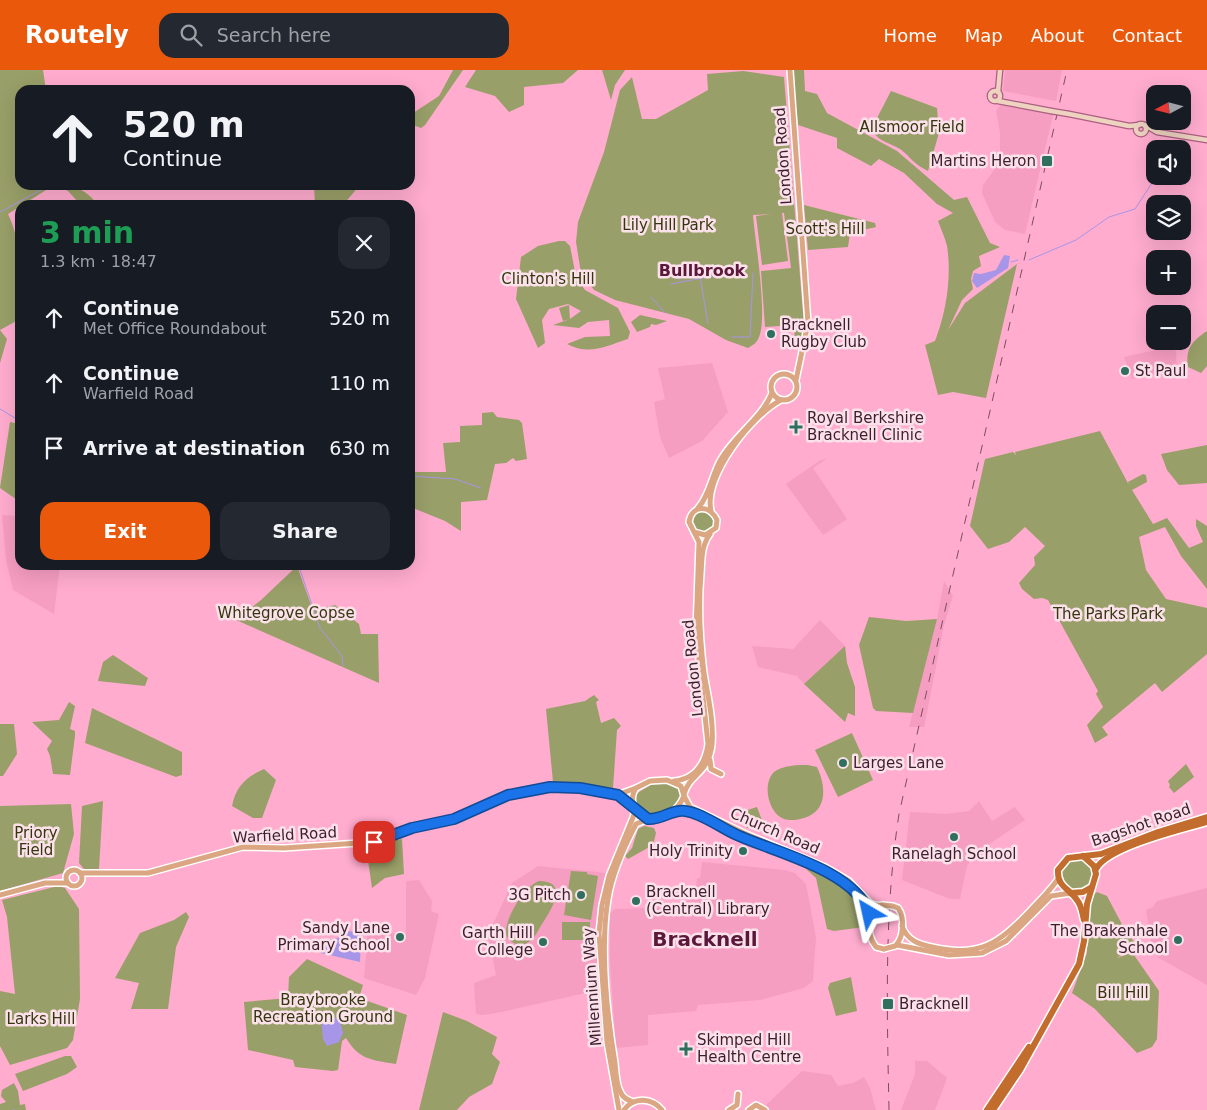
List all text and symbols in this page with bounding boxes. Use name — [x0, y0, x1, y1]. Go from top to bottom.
search box — [159, 13, 509, 58]
text: Routely — [25, 21, 129, 49]
icon: search — [177, 21, 205, 49]
text: Search here — [217, 24, 331, 46]
text: Home — [884, 25, 937, 46]
text: Map — [965, 25, 1003, 46]
text: About — [1031, 25, 1084, 46]
text: Contact — [1112, 25, 1182, 46]
north arrow — [1146, 85, 1191, 130]
map controls — [1146, 85, 1191, 350]
icon: ahead — [40, 105, 105, 170]
text: 520 m — [123, 105, 245, 145]
street label: London Road — [771, 107, 795, 205]
park label: Allsmoor Field — [860, 118, 964, 136]
button: sound — [1146, 140, 1191, 185]
text: Continue — [123, 146, 222, 171]
place label: Martins Heron — [931, 152, 1036, 170]
marker: Martins Heron — [1040, 154, 1054, 168]
button: layers — [1146, 195, 1191, 240]
text: 3 min — [40, 215, 134, 250]
park label: Lily Hill Park — [622, 216, 714, 234]
button: close — [338, 217, 390, 269]
park label: Scott's Hill — [785, 220, 865, 238]
button: + — [1146, 250, 1191, 295]
text: 1.3 km · 18:47 — [40, 252, 157, 271]
district label: Bullbrook — [659, 261, 746, 280]
park label: Clinton's Hill — [501, 270, 595, 288]
text: Continue — [83, 297, 179, 319]
icon: ahead — [40, 304, 68, 332]
button: − — [1146, 305, 1191, 350]
text: 520 m — [329, 307, 390, 329]
place label: Bracknell Rugby Club — [781, 316, 867, 351]
text: Met Office Roundabout — [83, 319, 267, 338]
marker: Bracknell Rugby Club — [765, 328, 777, 340]
text: Continue — [83, 362, 179, 384]
place label: St Paul — [1135, 362, 1186, 380]
marker: St Paul — [1119, 365, 1131, 377]
icon: ahead — [40, 369, 68, 397]
text: 110 m — [329, 372, 390, 394]
text: Warfield Road — [83, 384, 194, 403]
place label: Royal Berkshire Bracknell Clinic — [807, 409, 924, 444]
marker: Royal Berkshire Bracknell Clinic — [789, 420, 803, 434]
icon: arrive — [40, 434, 68, 462]
text: Arrive at destination — [83, 437, 305, 459]
text: 630 m — [329, 437, 390, 459]
button: Exit — [40, 502, 210, 560]
button: Share — [220, 502, 390, 560]
park label: Whitegrove Copse — [217, 604, 355, 622]
park label: The Parks Park — [1052, 605, 1163, 623]
street label: London Road — [679, 619, 707, 717]
place label: Larges Lane — [853, 754, 944, 772]
marker: Larges Lane — [837, 757, 849, 769]
street label: Bagshot Road — [1089, 800, 1193, 850]
street label: Church Road — [728, 804, 822, 858]
pin — [353, 821, 395, 863]
street label: Warfield Road — [233, 823, 337, 847]
park label: Priory Field — [14, 824, 58, 859]
icon: arrive — [360, 828, 388, 856]
marker: Ranelagh School — [948, 831, 960, 843]
place label: Holy Trinity — [649, 842, 733, 860]
marker: Holy Trinity — [737, 845, 749, 857]
place label: Ranelagh School — [892, 845, 1016, 863]
place label: Bracknell (Central) Library — [646, 883, 770, 918]
place label: 3G Pitch — [509, 886, 571, 904]
position arrow — [842, 886, 894, 938]
marker: 3G Pitch — [575, 889, 587, 901]
marker: Bracknell (Central) Library — [630, 895, 642, 907]
place label: Sandy Lane Primary School — [277, 919, 390, 954]
place label: The Brakenhale School — [1050, 922, 1168, 957]
place label: Garth Hill College — [462, 924, 533, 959]
street label: Millennium Way — [579, 927, 605, 1047]
district label: Bracknell — [652, 927, 758, 951]
marker: Sandy Lane Primary School — [394, 931, 406, 943]
marker: The Brakenhale School — [1172, 934, 1184, 946]
marker: Garth Hill College — [537, 936, 549, 948]
park label: Bill Hill — [1097, 984, 1149, 1002]
park label: Braybrooke Recreation Ground — [253, 991, 393, 1026]
place label: Bracknell — [899, 995, 969, 1013]
marker: Bracknell — [881, 997, 895, 1011]
park label: Larks Hill — [7, 1010, 75, 1028]
place label: Skimped Hill Health Centre — [697, 1031, 801, 1066]
marker: Skimped Hill Health Centre — [679, 1042, 693, 1056]

